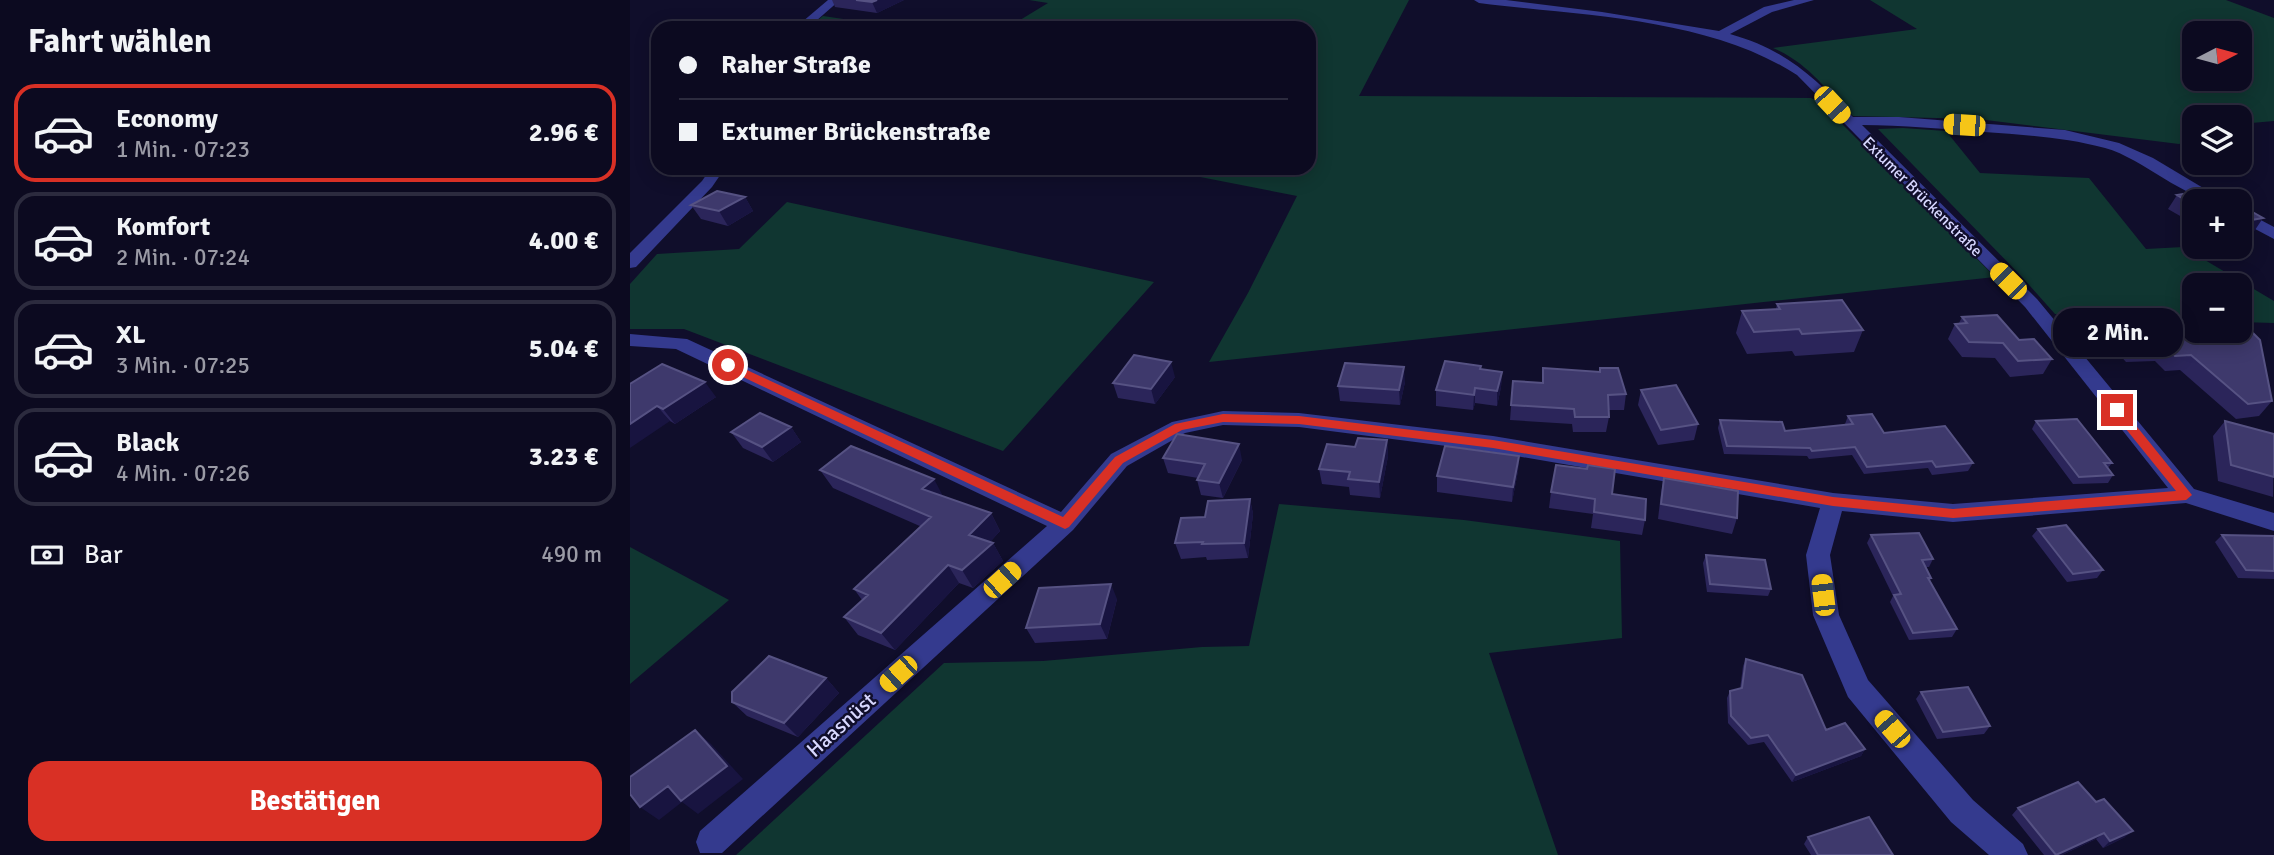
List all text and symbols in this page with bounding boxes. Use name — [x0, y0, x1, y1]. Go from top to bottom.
north arrow — [2182, 21, 2252, 91]
map controls — [2182, 21, 2252, 343]
text: Fahrt wählen — [28, 22, 212, 61]
text: Raher Straße — [721, 49, 871, 81]
car — [1810, 82, 1855, 128]
icon: car — [32, 102, 95, 165]
text: Economy — [116, 103, 218, 135]
button: layers — [2182, 105, 2252, 175]
car — [1943, 113, 1986, 137]
text: Extumer Brückenstraße — [721, 116, 991, 148]
text: 2.96 € — [529, 117, 598, 149]
street label: Extumer Brückenstraße — [1858, 133, 1986, 261]
text: 1 Min. · 07:23 — [116, 135, 250, 164]
button: + — [2182, 189, 2252, 259]
icon: car — [32, 210, 95, 273]
text: Komfort — [116, 211, 210, 243]
text: 4.00 € — [529, 225, 598, 257]
text: 2 Min. · 07:24 — [116, 243, 250, 272]
car — [1986, 259, 2031, 303]
button: − — [2182, 273, 2252, 343]
callout: 2 Min. — [2052, 308, 2182, 358]
icon: car — [32, 318, 95, 381]
text: 2 Min. — [2087, 318, 2149, 347]
text: XL — [116, 319, 146, 351]
text: 5.04 € — [529, 333, 598, 365]
route start — [712, 349, 744, 381]
text: 3 Min. · 07:25 — [116, 351, 250, 380]
route end — [2101, 394, 2133, 426]
icon: car — [32, 426, 95, 489]
text: Black — [116, 427, 179, 459]
text: 3.23 € — [529, 441, 598, 473]
text: 4 Min. · 07:26 — [116, 459, 250, 488]
icon: cash — [28, 536, 66, 574]
text: Bar — [84, 539, 122, 571]
text: 490 m — [541, 540, 602, 569]
car — [980, 558, 1025, 602]
car — [1811, 573, 1836, 617]
car — [876, 652, 921, 696]
street label: Haasnüst — [801, 687, 881, 763]
car — [1871, 706, 1914, 752]
button: Bestätigen — [28, 761, 602, 841]

